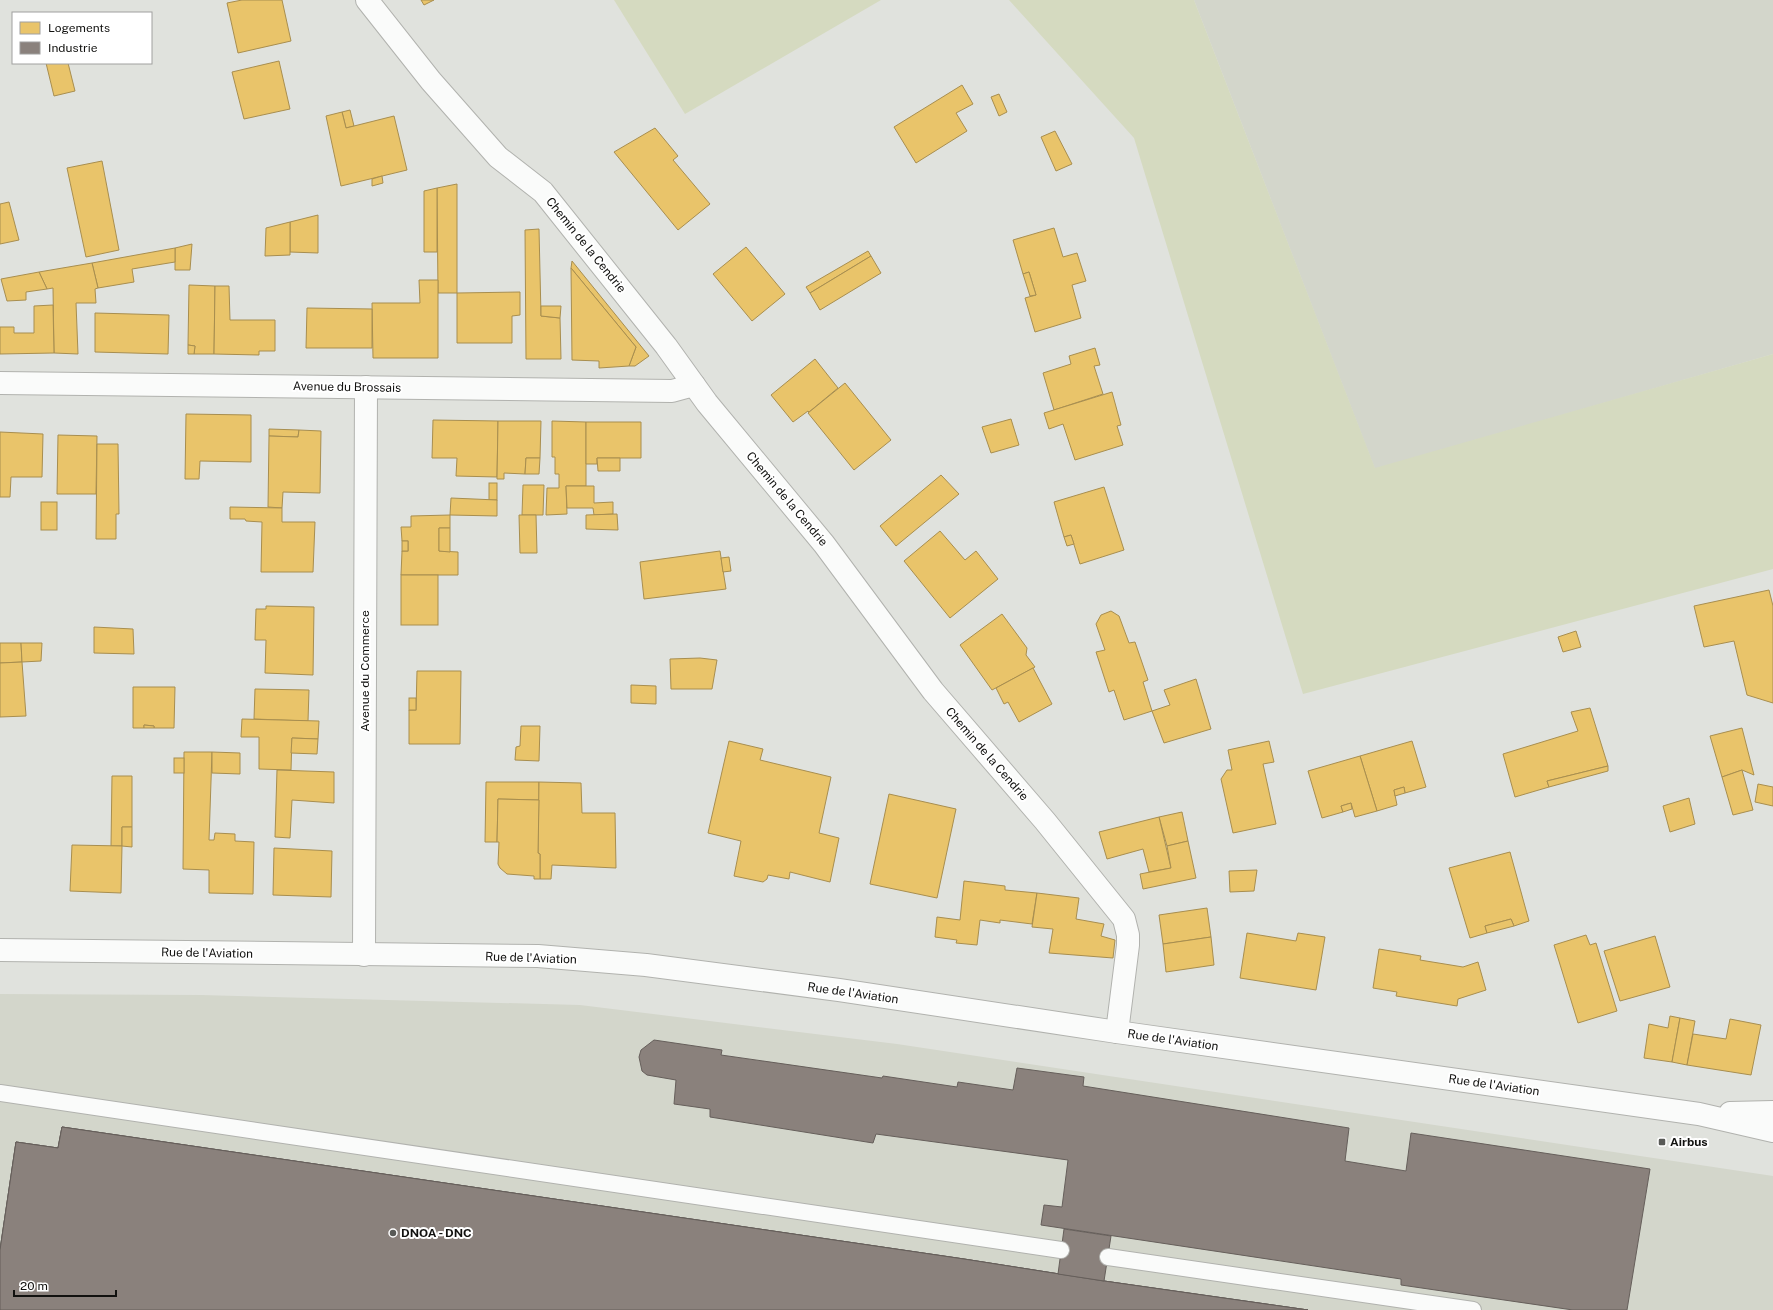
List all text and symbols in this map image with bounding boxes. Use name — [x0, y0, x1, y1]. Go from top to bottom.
legend — [12, 12, 152, 64]
text: Logements — [48, 21, 110, 35]
text: Industrie — [48, 41, 98, 55]
street label: Chemin de la Cendrie — [543, 194, 629, 296]
street label: Avenue du Brossais — [293, 379, 401, 395]
street label: Chemin de la Cendrie — [743, 449, 831, 549]
street label: Avenue du Commerce — [358, 610, 372, 732]
street label: Chemin de la Cendrie — [943, 705, 1031, 804]
street label: Rue de l'Aviation — [161, 945, 253, 961]
street label: Rue de l'Aviation — [485, 949, 577, 967]
street label: Rue de l'Aviation — [807, 980, 900, 1006]
street label: Rue de l'Aviation — [1127, 1027, 1220, 1053]
street label: Rue de l'Aviation — [1448, 1072, 1541, 1098]
place label: Airbus — [1670, 1135, 1708, 1149]
marker: Airbus — [1657, 1137, 1667, 1147]
place label: DNOA - DNC — [401, 1226, 472, 1240]
marker: DNOA - DNC — [388, 1228, 398, 1238]
scale bar — [14, 1272, 116, 1298]
text: 20 m — [20, 1279, 48, 1293]

